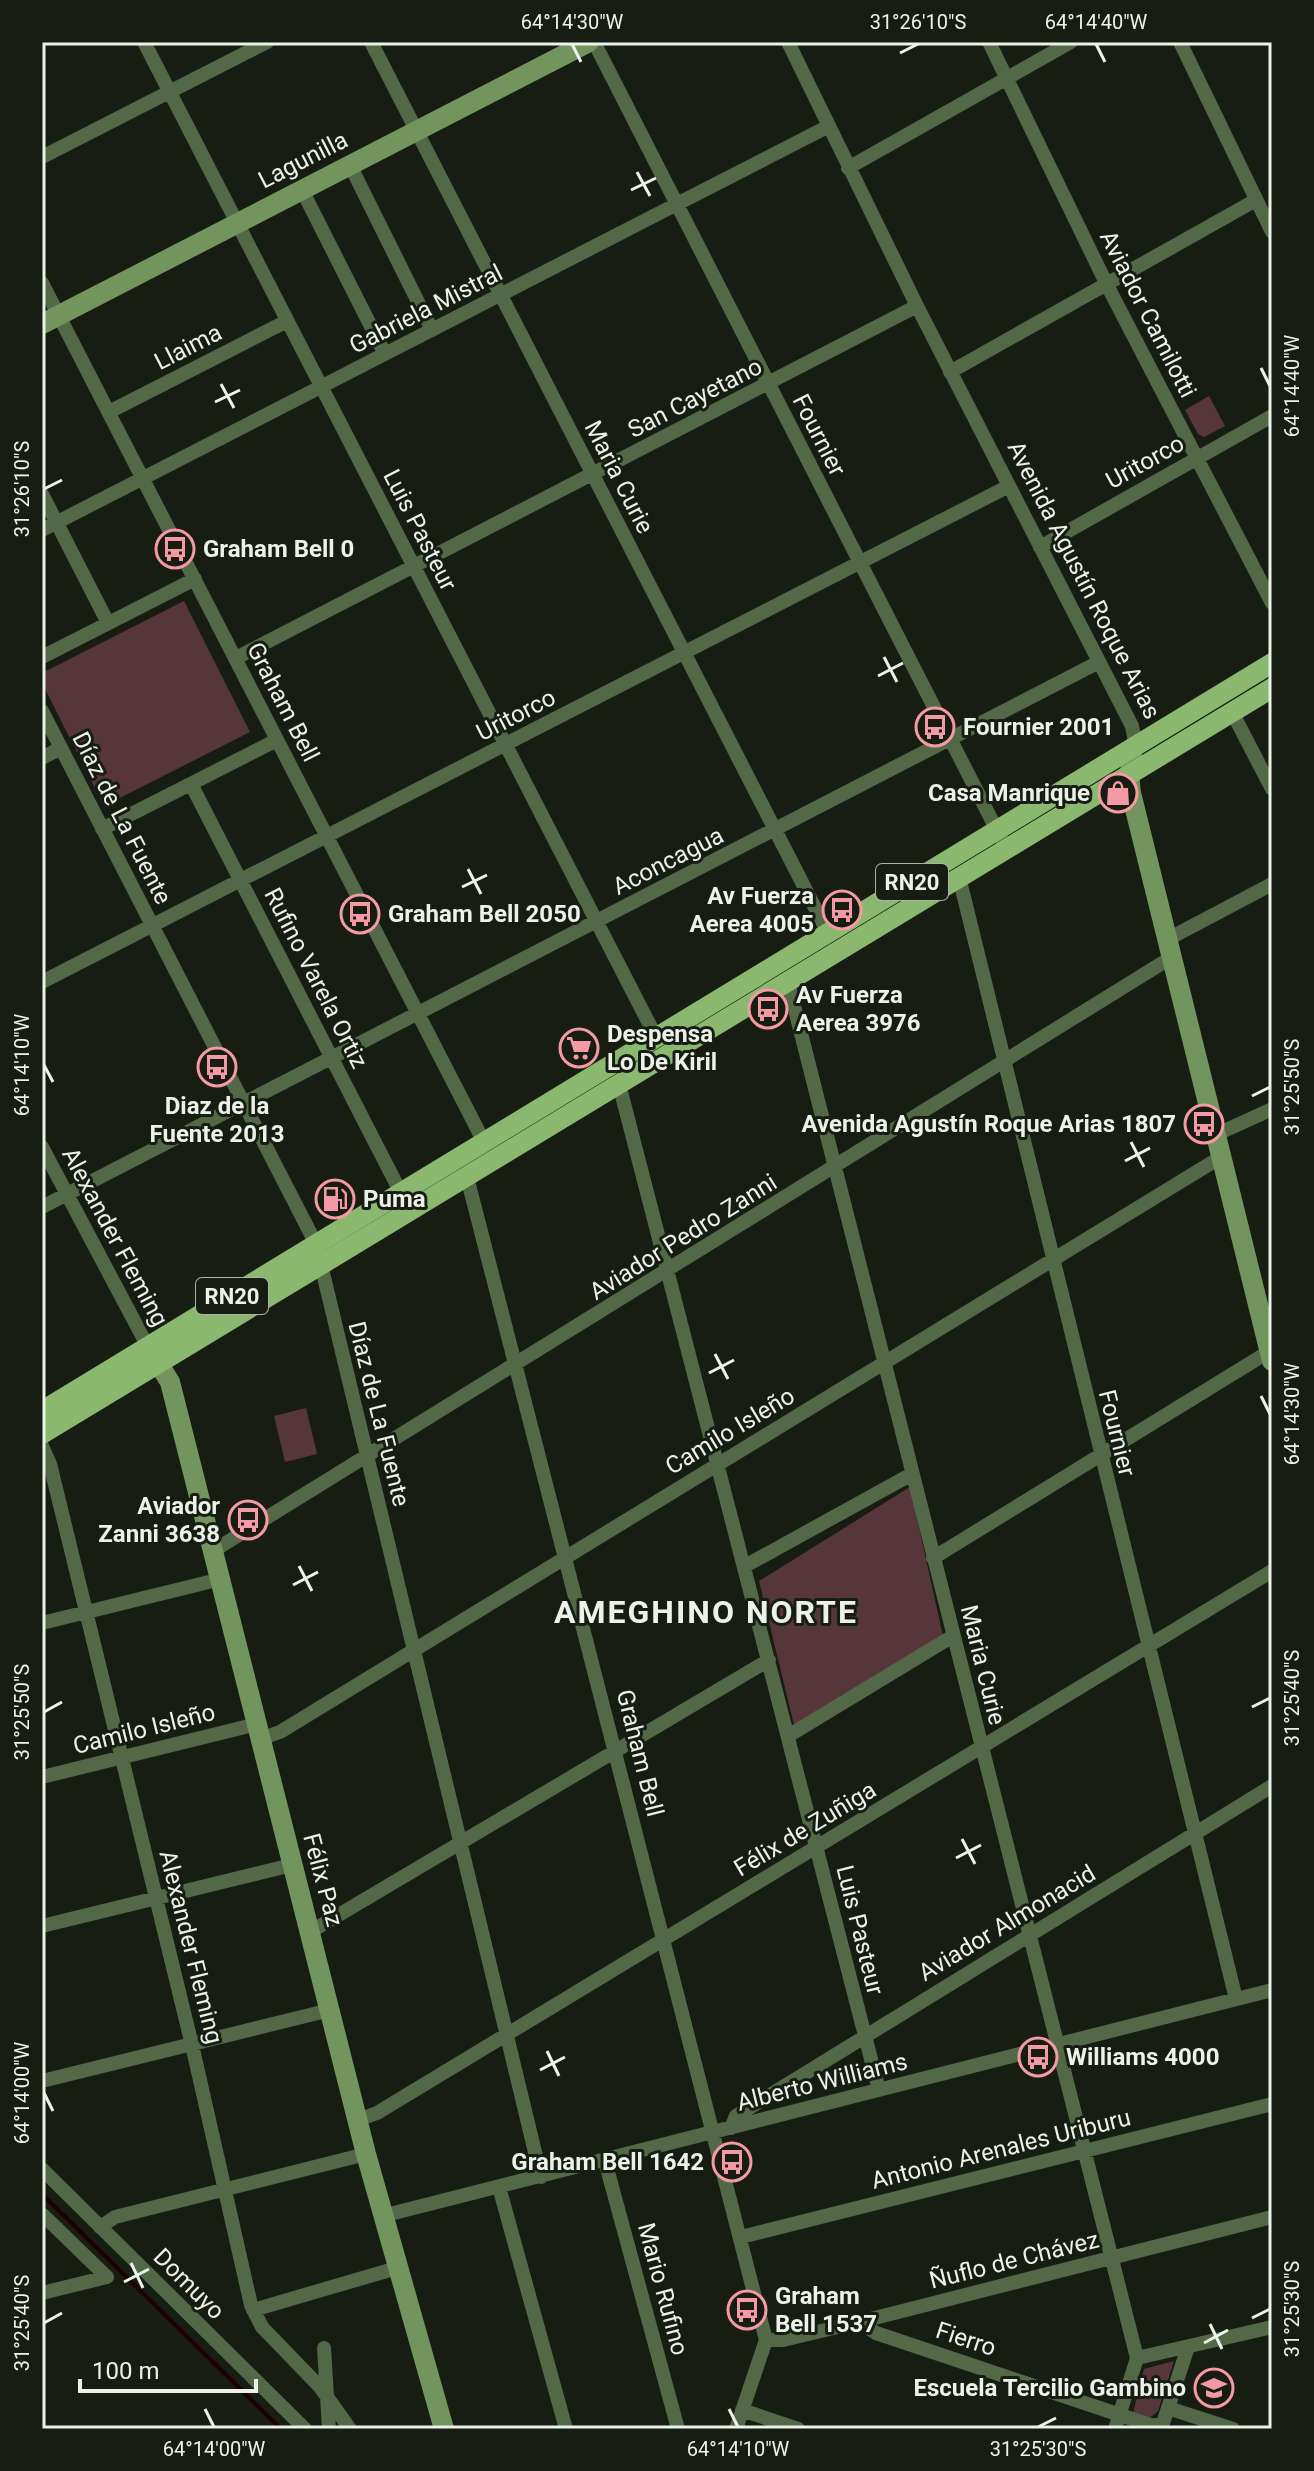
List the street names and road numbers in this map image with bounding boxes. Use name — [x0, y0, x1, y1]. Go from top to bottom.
street label: Lagunilla — [254, 126, 352, 194]
street label: Aviador Camilotti — [1094, 226, 1202, 402]
street label: Gabriela Mistral — [345, 258, 507, 360]
street label: Llaima — [150, 318, 226, 376]
street label: San Cayetano — [623, 352, 767, 444]
street label: Fournier — [787, 389, 851, 481]
street label: Maria Curie — [579, 416, 659, 538]
street label: Uritorco — [1101, 429, 1189, 495]
street label: Avenida Agustín Roque Arias — [1002, 437, 1166, 723]
street label: Luis Pasteur — [378, 465, 462, 595]
street label: Graham Bell — [241, 638, 325, 766]
street label: Uritorco — [472, 683, 560, 747]
street label: Díaz de La Fuente — [66, 727, 178, 909]
street label: Aconcagua — [608, 821, 728, 901]
road number: RN20 — [876, 864, 948, 900]
street label: Rufino Varela Ortiz — [259, 883, 374, 1073]
street label: Alexander Fleming — [56, 1143, 174, 1331]
street label: Aviador Pedro Zanni — [584, 1168, 782, 1306]
road number: RN20 — [196, 1278, 268, 1314]
street label: Díaz de La Fuente — [342, 1319, 416, 1509]
street label: Camilo Isleño — [660, 1382, 800, 1480]
street label: Fournier — [1093, 1387, 1141, 1479]
street label: Maria Curie — [955, 1602, 1011, 1728]
street label: Graham Bell — [611, 1687, 669, 1819]
street label: Camilo Isleño — [70, 1698, 218, 1760]
street label: Félix de Zuñiga — [729, 1776, 881, 1882]
street label: Félix Paz — [297, 1830, 349, 1930]
street label: Alexander Fleming — [153, 1847, 229, 2047]
street label: Aviador Almonacid — [913, 1859, 1101, 1987]
street label: Luis Pasteur — [830, 1862, 890, 1998]
street label: Alberto Williams — [734, 2047, 910, 2117]
street label: Antonio Arenales Uriburu — [869, 2103, 1133, 2195]
street label: Mario Rufino — [632, 2220, 694, 2358]
street label: Ñuflo de Chávez — [926, 2225, 1102, 2295]
street label: Domuyo — [148, 2243, 230, 2325]
street label: Fierro — [932, 2316, 1000, 2362]

